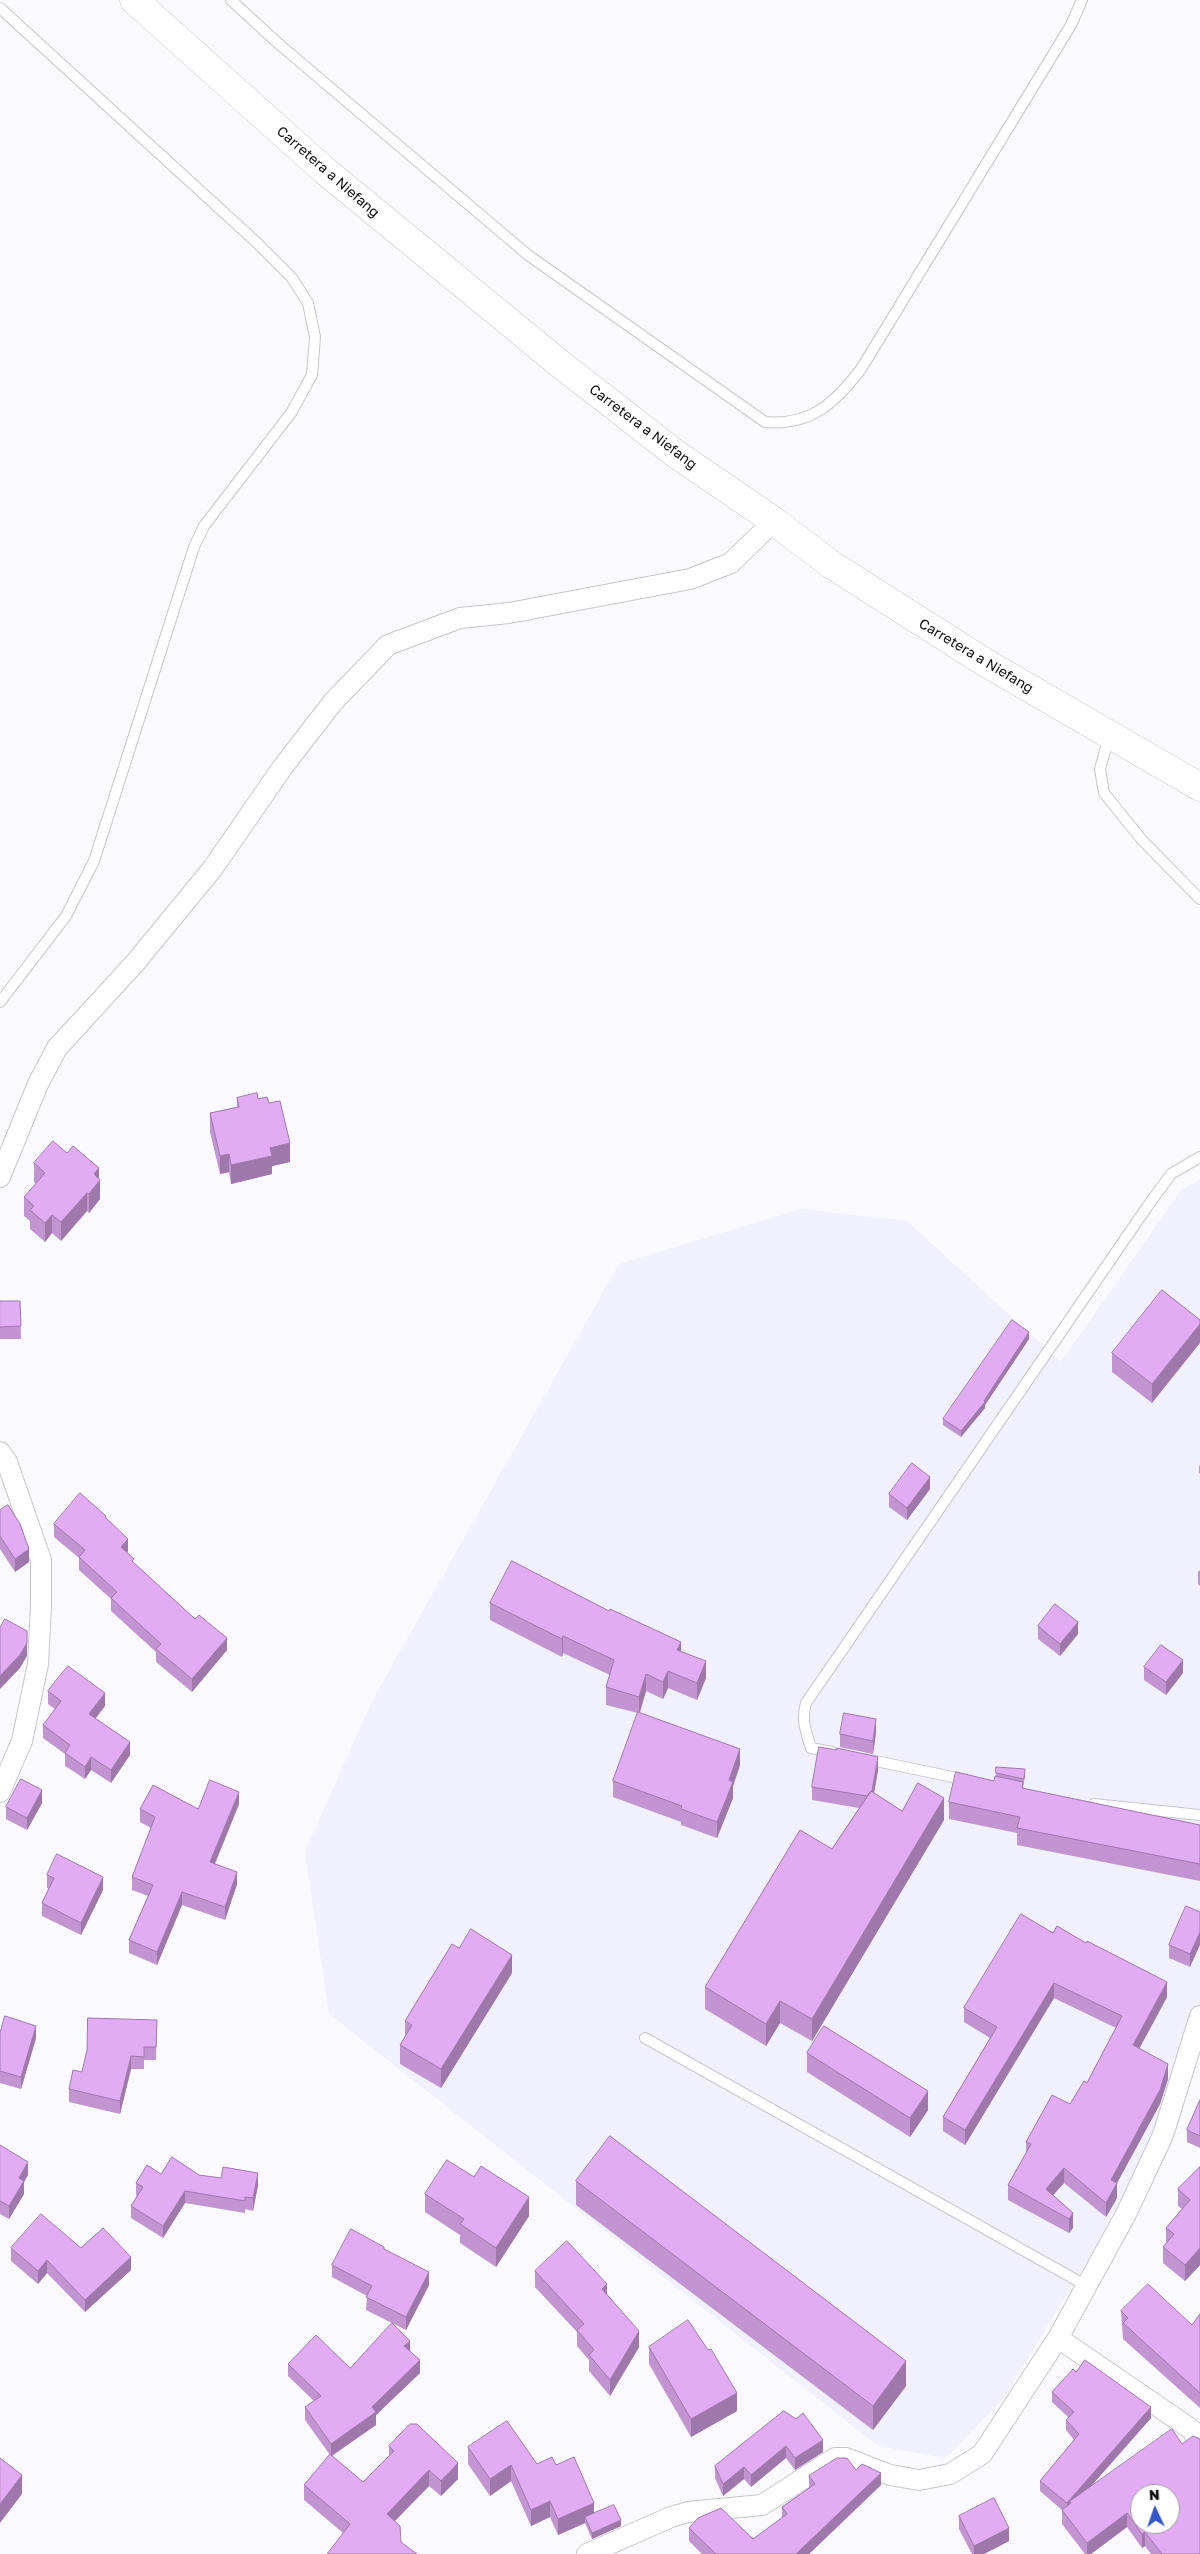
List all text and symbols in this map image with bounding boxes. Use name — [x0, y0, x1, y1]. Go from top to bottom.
street label: Carretera a Niefang — [273, 123, 383, 221]
street label: Carretera a Niefang — [586, 381, 700, 473]
street label: Carretera a Niefang — [916, 615, 1036, 697]
north arrow — [1130, 2484, 1180, 2534]
text: N — [1148, 2486, 1160, 2503]

